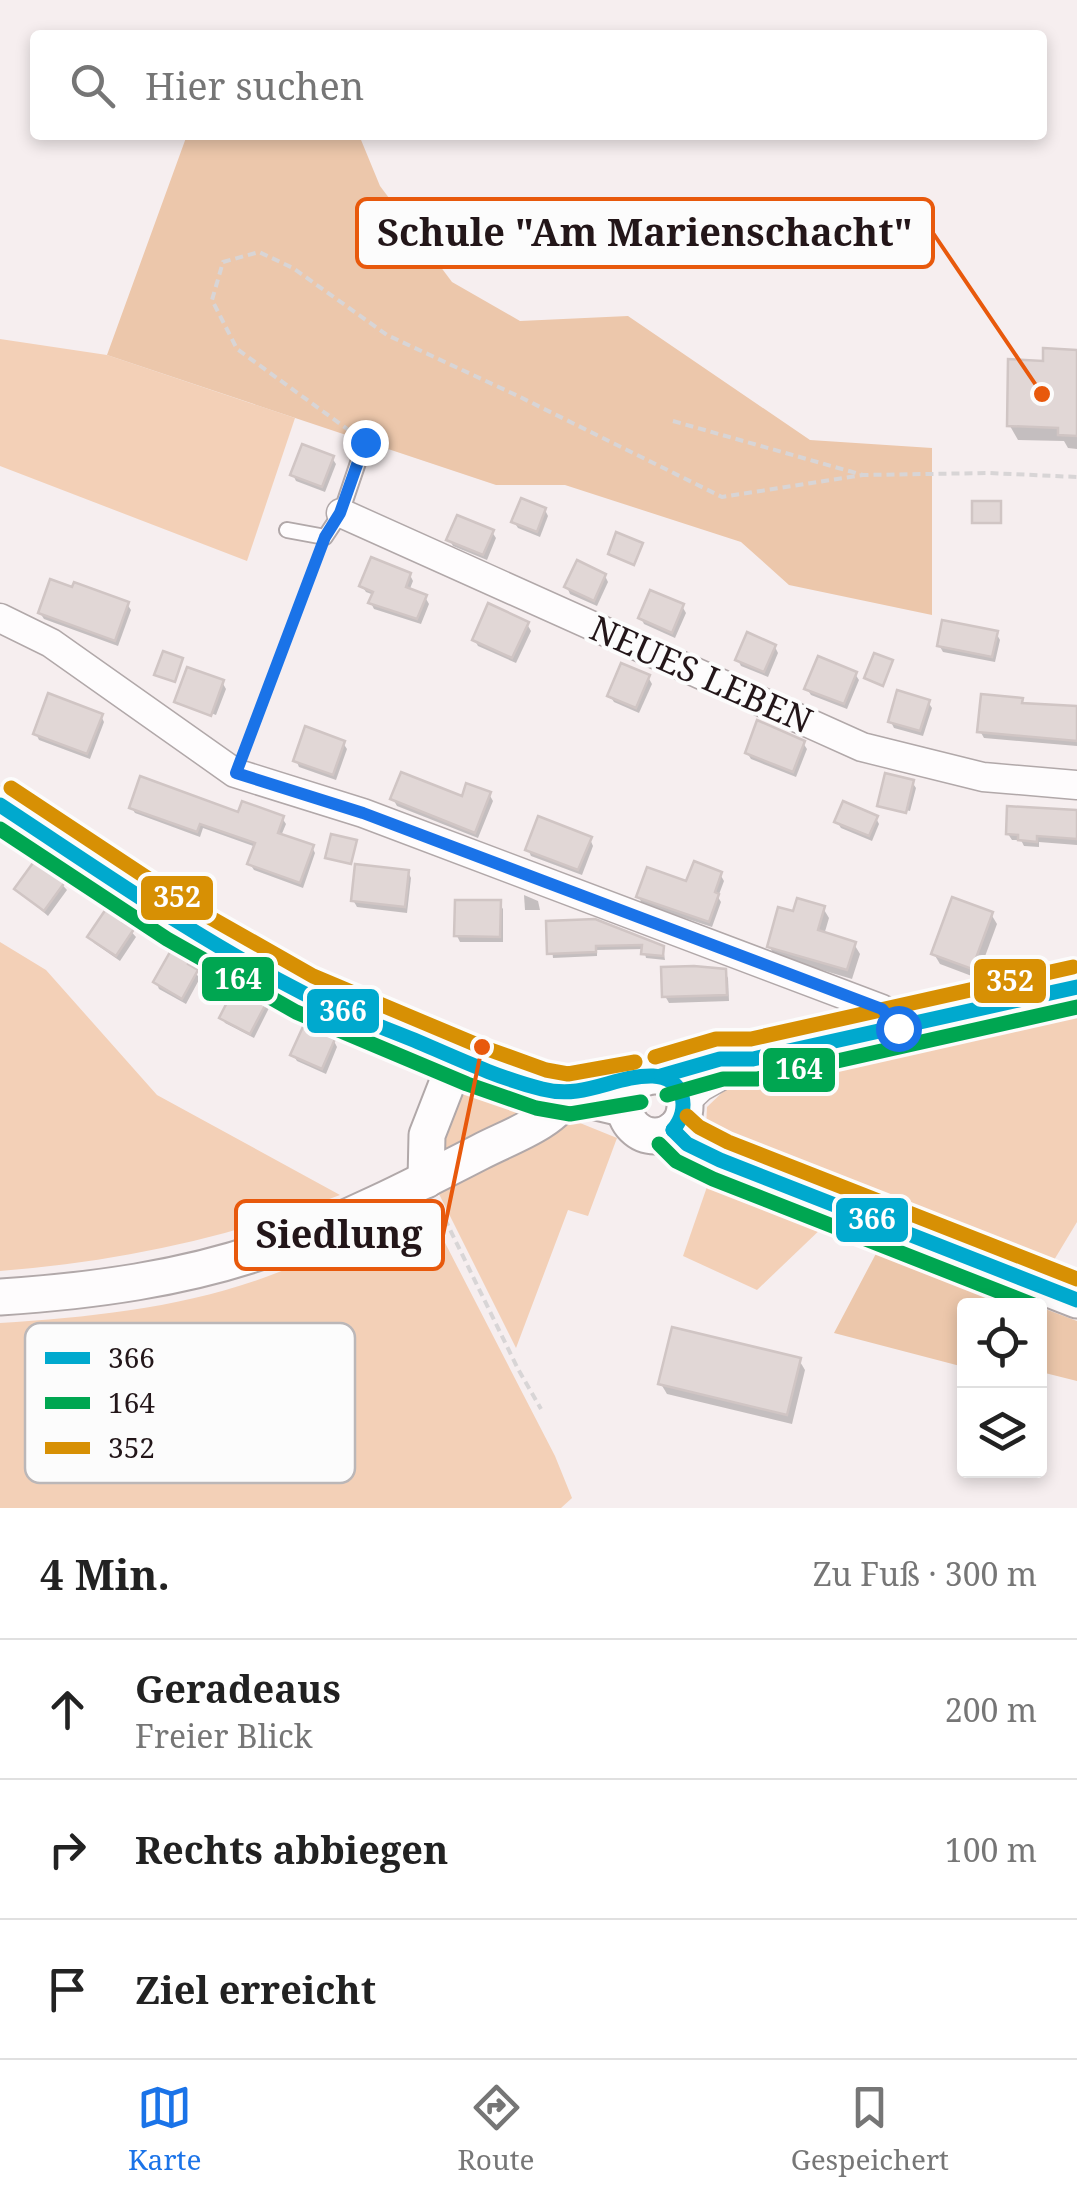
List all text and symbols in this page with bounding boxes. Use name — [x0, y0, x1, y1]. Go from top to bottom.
search box — [30, 30, 1047, 140]
icon: search — [65, 58, 120, 113]
text: Hier suchen — [145, 59, 364, 111]
callout: Schule "Am Marienschacht" — [357, 199, 933, 267]
text: Schule "Am Marienschacht" — [377, 205, 913, 257]
route end — [343, 420, 389, 466]
street label: NEUES LEBEN — [583, 604, 820, 744]
line badge: 352 — [139, 874, 215, 922]
text: 352 — [153, 877, 201, 915]
line badge: 164 — [200, 955, 276, 1003]
line badge: 352 — [972, 957, 1048, 1005]
text: 164 — [214, 959, 262, 997]
text: 352 — [986, 961, 1034, 999]
line badge: 366 — [305, 987, 381, 1035]
text: 366 — [319, 991, 367, 1029]
route start — [876, 1006, 922, 1052]
line badge: 164 — [761, 1046, 837, 1094]
text: 164 — [775, 1049, 823, 1087]
line badge: 366 — [834, 1196, 910, 1244]
text: 366 — [848, 1199, 896, 1237]
callout: Siedlung — [236, 1201, 443, 1269]
text: Siedlung — [255, 1207, 423, 1259]
map controls — [957, 1298, 1047, 1478]
button: locate — [957, 1298, 1047, 1388]
legend — [25, 1323, 355, 1483]
text: 366 — [108, 1338, 155, 1376]
text: 164 — [108, 1383, 155, 1421]
button: layers — [957, 1388, 1047, 1478]
text: 352 — [108, 1428, 155, 1466]
text: 4 Min. — [40, 1545, 170, 1602]
text: Zu Fuß · 300 m — [813, 1552, 1037, 1595]
text: Geradeaus — [135, 1662, 341, 1714]
icon: ahead — [40, 1682, 95, 1737]
text: 200 m — [945, 1688, 1037, 1731]
text: Freier Blick — [135, 1714, 312, 1757]
icon: right — [40, 1822, 95, 1877]
text: Rechts abbiegen — [135, 1823, 448, 1875]
text: 100 m — [945, 1828, 1037, 1871]
icon: arrive — [40, 1962, 95, 2017]
text: Ziel erreicht — [135, 1963, 376, 2015]
tab: Karte — [128, 2080, 201, 2178]
tab: Route — [457, 2080, 535, 2178]
tab: Gespeichert — [791, 2080, 949, 2178]

